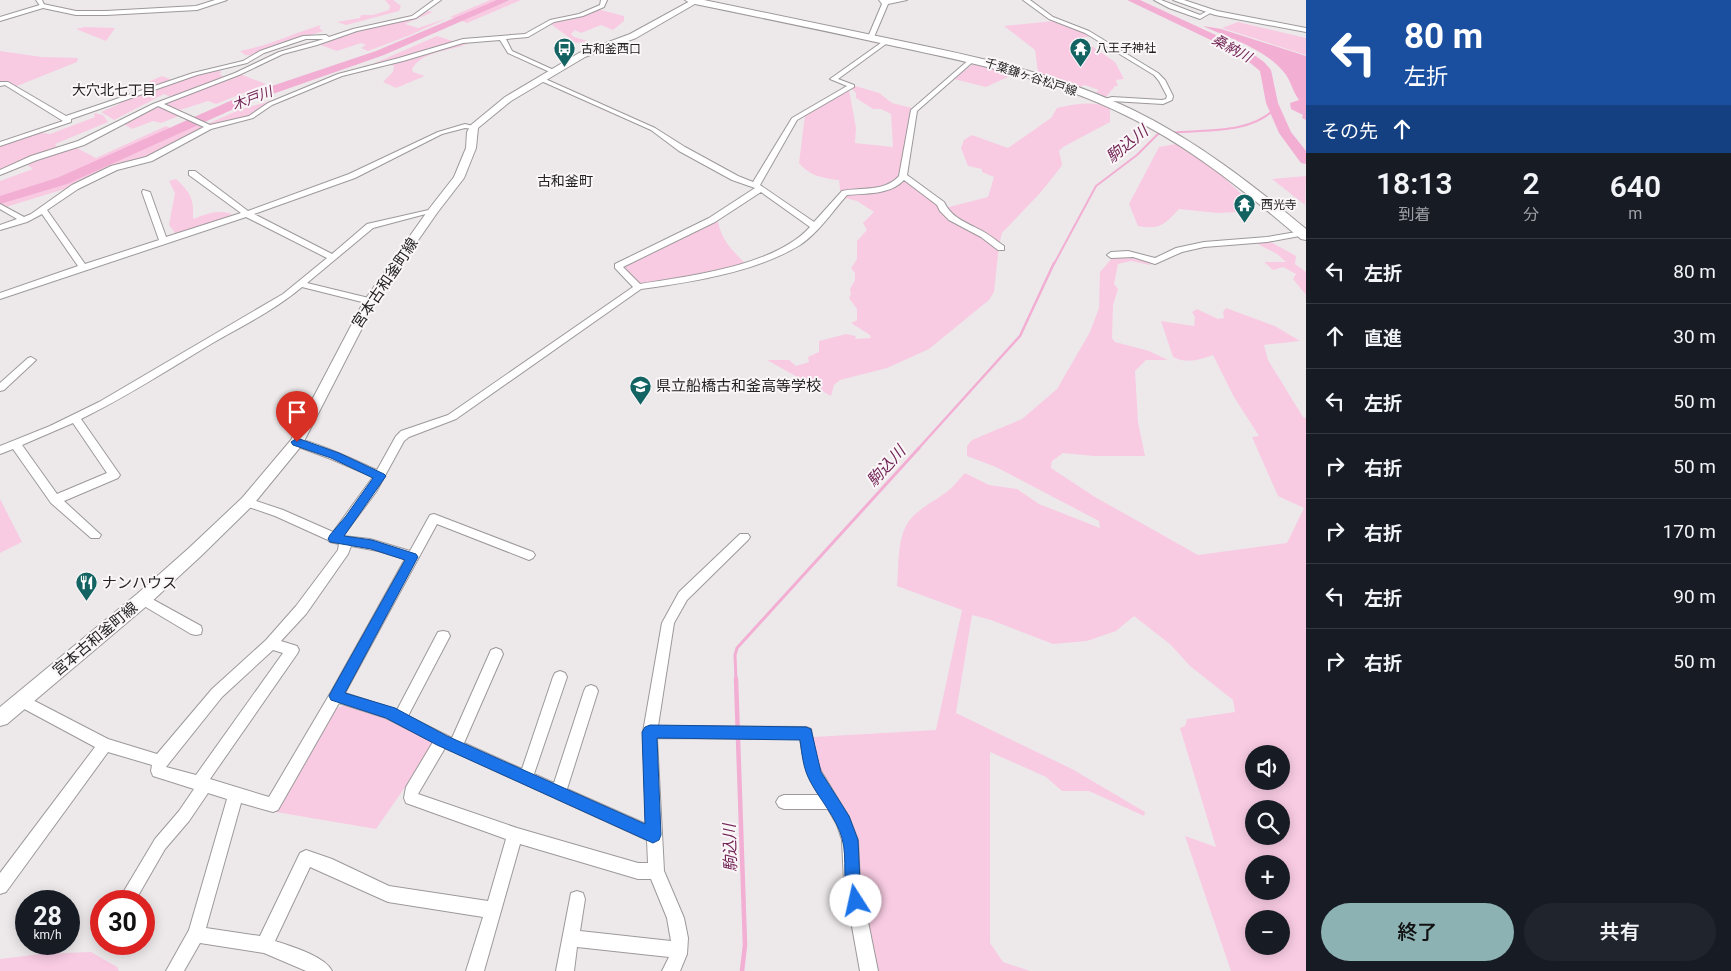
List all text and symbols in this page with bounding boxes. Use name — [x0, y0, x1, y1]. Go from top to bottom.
text: 80 m — [1404, 16, 1483, 57]
icon: left — [1321, 20, 1386, 85]
water label: 桑納川 — [1210, 31, 1256, 66]
temple icon: 八王子神社 — [1068, 36, 1092, 67]
bus stop icon: 古和釜西口 — [553, 37, 577, 68]
place label: 八王子神社 — [1096, 41, 1156, 55]
place label: 古和釜西口 — [581, 42, 641, 56]
street label: 千葉鎌ヶ谷松戸線 — [983, 56, 1079, 98]
text: 左折 — [1404, 64, 1448, 89]
district label: 大穴北七丁目 — [72, 82, 156, 98]
water label: 木戸川 — [230, 82, 276, 113]
icon: ahead — [1388, 115, 1416, 143]
water label: 駒込川 — [1102, 120, 1153, 166]
text: その先 — [1321, 120, 1378, 143]
text: 18:13 — [1376, 166, 1453, 201]
text: 2 — [1523, 166, 1540, 201]
text: 640 — [1610, 169, 1661, 204]
district label: 古和釜町 — [537, 173, 593, 189]
temple icon: 西光寺 — [1233, 193, 1257, 224]
place label: 西光寺 — [1261, 198, 1297, 212]
text: m — [1628, 204, 1642, 223]
text: 到着 — [1398, 205, 1430, 224]
text: 分 — [1523, 205, 1539, 224]
street label: 宮本古和釜町線 — [348, 234, 422, 332]
icon: left — [1321, 257, 1349, 285]
text: 80 m — [1673, 260, 1716, 283]
text: 左折 — [1364, 262, 1402, 285]
icon: ahead — [1321, 322, 1349, 350]
text: 30 m — [1673, 325, 1716, 348]
text: 直進 — [1364, 327, 1402, 350]
school or university icon: 県立船橋古和釜高等学校 — [628, 374, 652, 405]
place label: 県立船橋古和釜高等学校 — [656, 377, 821, 395]
icon: left — [1321, 387, 1349, 415]
text: 50 m — [1673, 390, 1716, 413]
pin — [276, 391, 318, 442]
text: 左折 — [1364, 392, 1402, 415]
icon: arrive — [283, 398, 311, 426]
water label: 駒込川 — [863, 440, 910, 490]
icon: right — [1321, 452, 1349, 480]
text: 50 m — [1673, 455, 1716, 478]
text: 右折 — [1364, 457, 1402, 480]
icon: right — [1321, 517, 1349, 545]
text: 170 m — [1663, 520, 1716, 543]
text: 右折 — [1364, 522, 1402, 545]
restaurant icon: ナンハウス — [74, 571, 98, 602]
place label: ナンハウス — [102, 574, 177, 592]
icon: left — [1321, 582, 1349, 610]
text: 90 m — [1673, 585, 1716, 608]
text: 左折 — [1364, 587, 1402, 610]
street label: 宮本古和釜町線 — [49, 598, 141, 680]
icon: right — [1321, 647, 1349, 675]
text: 50 m — [1673, 650, 1716, 673]
text: 右折 — [1364, 652, 1402, 675]
map controls — [1245, 745, 1290, 955]
button: sound — [1245, 745, 1290, 790]
button: search — [1245, 800, 1290, 845]
water label: 駒込川 — [720, 822, 740, 872]
button: + — [1245, 855, 1290, 900]
position arrow — [829, 874, 881, 926]
speed limit sign: 30 — [90, 890, 155, 955]
text: 28 — [33, 902, 62, 931]
button: 終了 — [1321, 903, 1514, 961]
button: 共有 — [1524, 903, 1716, 961]
button: − — [1245, 910, 1290, 955]
text: km/h — [33, 928, 62, 942]

